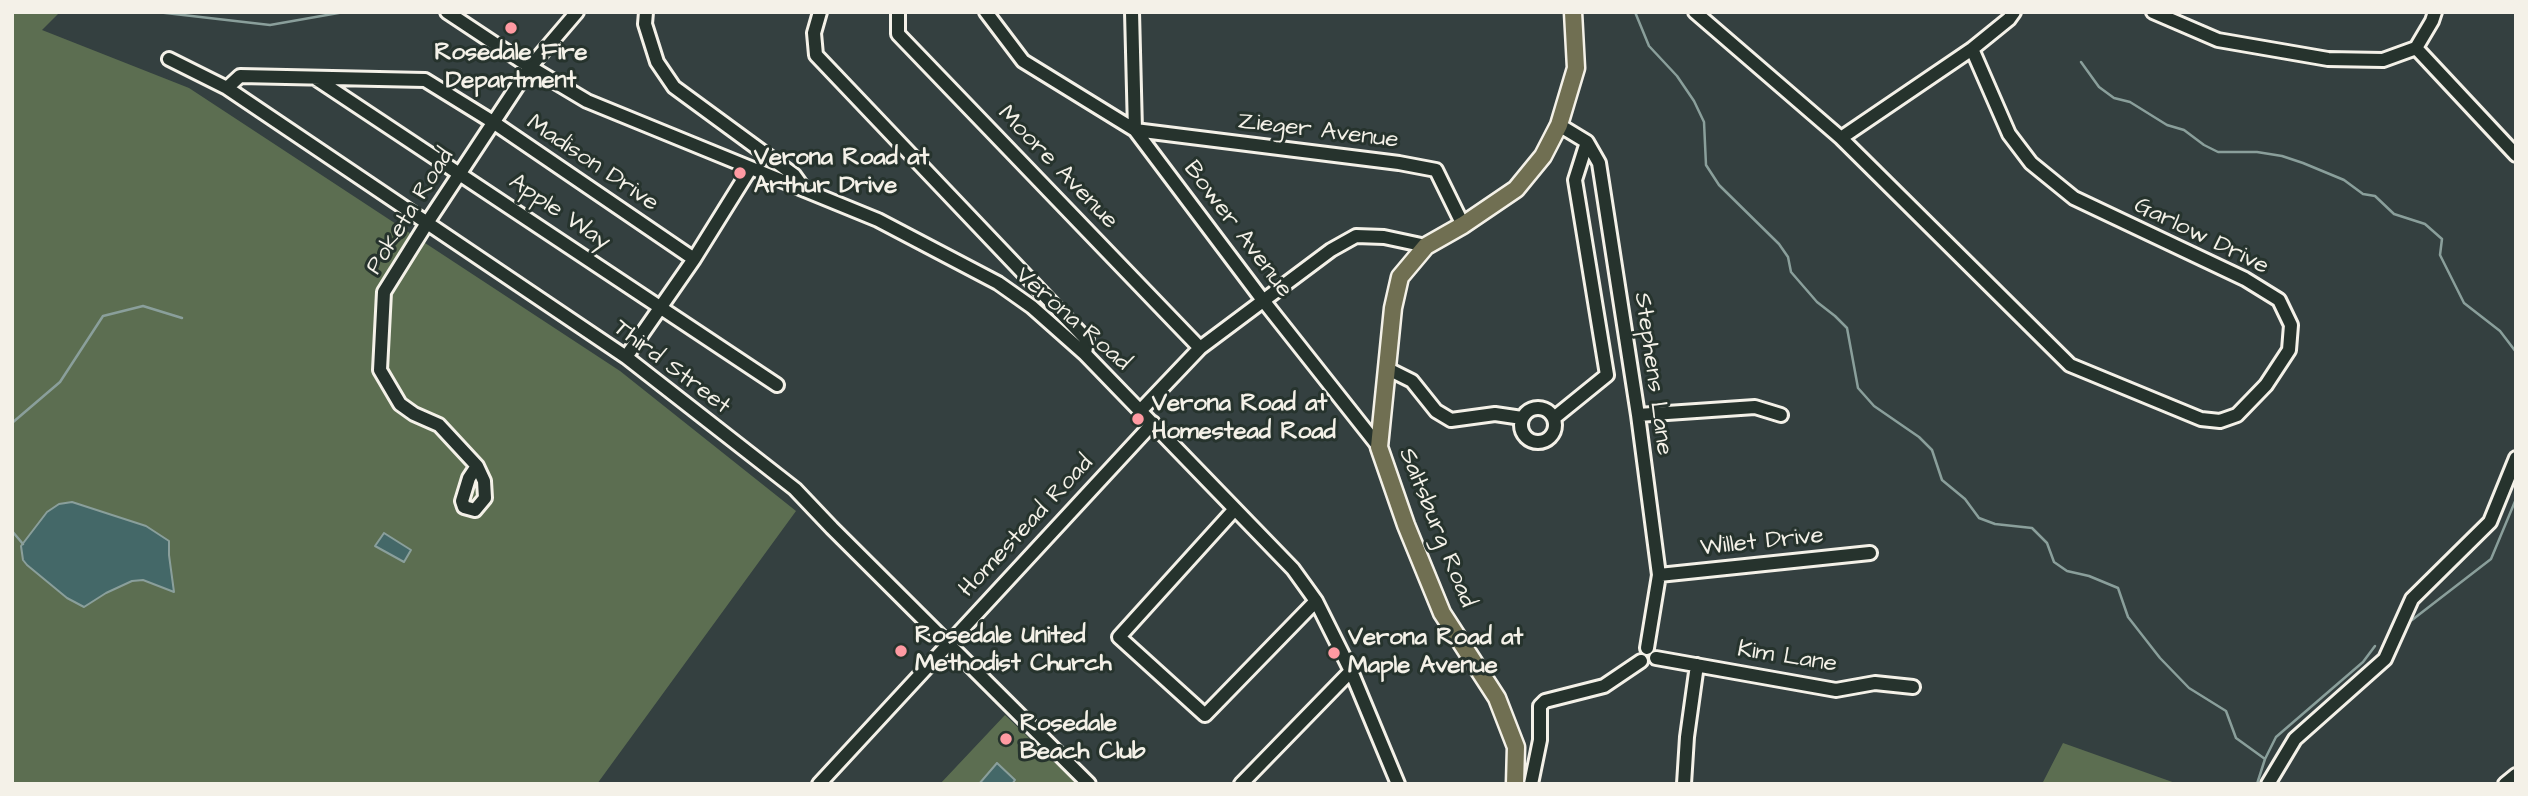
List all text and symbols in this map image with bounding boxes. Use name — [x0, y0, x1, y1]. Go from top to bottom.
marker: Rosedale Fire Department — [503, 20, 519, 36]
place label: Rosedale Fire Department — [434, 40, 588, 96]
street label: Moore Avenue — [991, 100, 1123, 236]
street label: Zieger Avenue — [1236, 108, 1400, 156]
street label: Madison Drive — [521, 109, 663, 219]
street label: Poketa Road — [361, 144, 461, 280]
place label: Verona Road at Arthur Drive — [754, 145, 929, 201]
street label: Bower Avenue — [1176, 156, 1298, 304]
marker: Verona Road at Arthur Drive — [732, 165, 748, 181]
street label: Apple Way — [503, 169, 615, 257]
street label: Garlow Drive — [2129, 192, 2273, 282]
street label: Verona Road — [1008, 262, 1136, 378]
street label: Stephens Lane — [1626, 291, 1678, 457]
street label: Third Street — [607, 314, 735, 422]
place label: Verona Road at Homestead Road — [1152, 391, 1336, 447]
marker: Verona Road at Homestead Road — [1130, 411, 1146, 427]
street label: Saltsburg Road — [1391, 444, 1481, 612]
street label: Homestead Road — [954, 450, 1100, 604]
street label: Willet Drive — [1699, 522, 1825, 564]
place label: Rosedale United Methodist Church — [915, 623, 1112, 679]
place label: Verona Road at Maple Avenue — [1348, 625, 1523, 681]
street label: Kim Lane — [1735, 636, 1839, 680]
marker: Rosedale United Methodist Church — [893, 643, 909, 659]
marker: Verona Road at Maple Avenue — [1326, 645, 1342, 661]
place label: Rosedale Beach Club — [1020, 711, 1145, 767]
marker: Rosedale Beach Club — [998, 731, 1014, 747]

